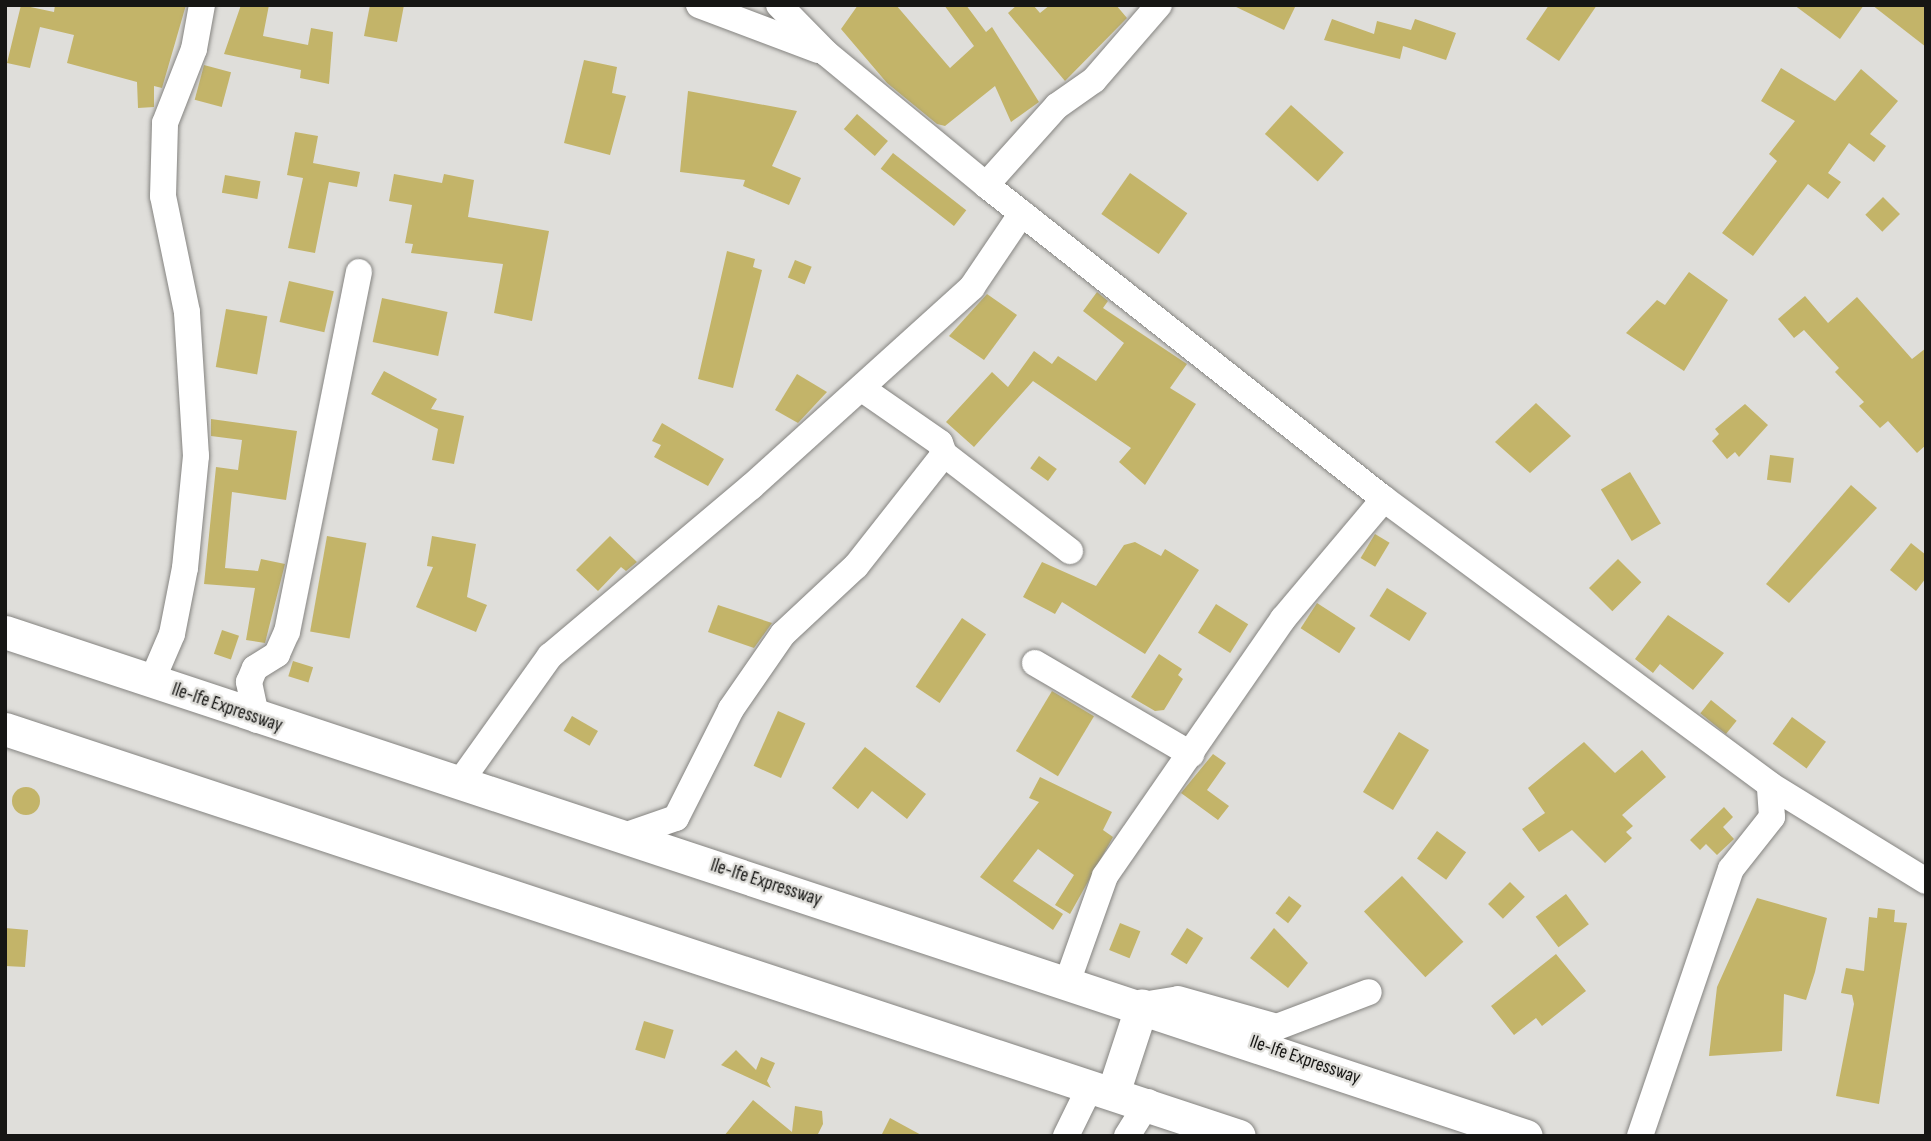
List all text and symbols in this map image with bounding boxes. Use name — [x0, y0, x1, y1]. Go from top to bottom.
street label: Ile-Ife Expressway — [169, 678, 285, 738]
street label: Ile-Ife Expressway — [708, 854, 824, 912]
street label: Ile-Ife Expressway — [1247, 1030, 1363, 1090]

